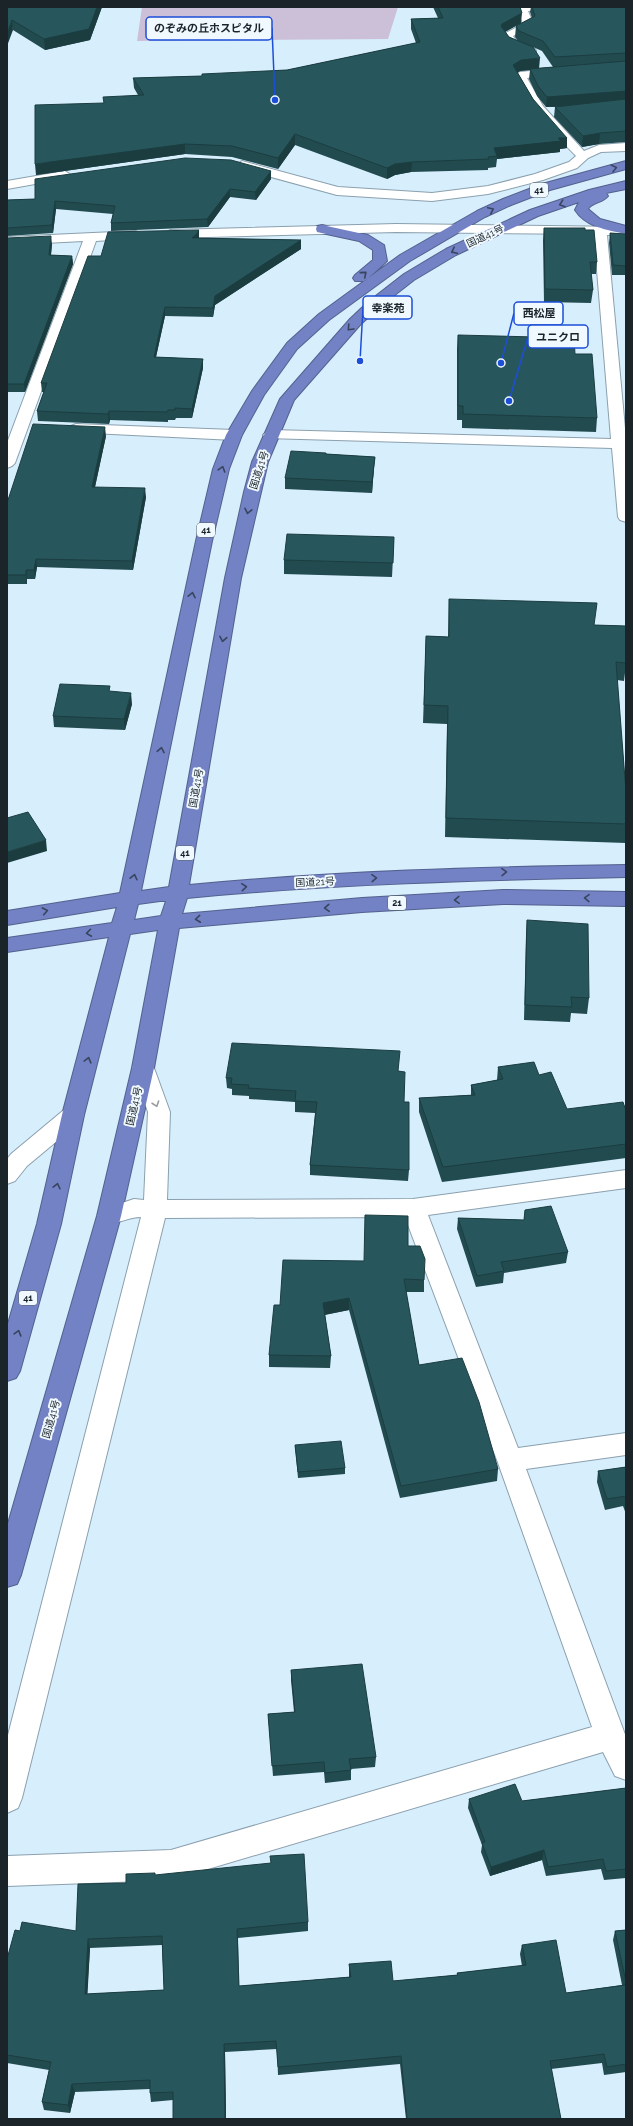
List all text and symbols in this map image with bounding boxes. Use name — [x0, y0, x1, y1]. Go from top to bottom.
callout: のぞみの丘ホスピタル — [146, 17, 272, 40]
text: のぞみの丘ホスピタル — [154, 22, 264, 35]
one-way arrow — [611, 165, 617, 173]
road number: 41 — [530, 183, 548, 197]
one-way arrow — [559, 199, 566, 208]
one-way arrow — [486, 207, 494, 215]
street label: 国道41号 — [465, 223, 505, 249]
one-way arrow — [451, 246, 458, 254]
one-way arrow — [360, 271, 367, 278]
callout: 幸楽苑 — [363, 296, 412, 319]
text: 幸楽苑 — [372, 302, 405, 315]
callout: 西松屋 — [514, 302, 563, 325]
text: 西松屋 — [523, 307, 556, 320]
one-way arrow — [347, 323, 354, 331]
callout: ユニクロ — [528, 325, 588, 348]
text: ユニクロ — [536, 331, 580, 344]
street label: 国道41号 — [248, 449, 270, 491]
one-way arrow — [217, 466, 226, 473]
one-way arrow — [244, 508, 252, 514]
road number: 41 — [197, 523, 215, 537]
one-way arrow — [188, 592, 196, 599]
one-way arrow — [219, 636, 227, 642]
one-way arrow — [156, 747, 165, 753]
street label: 国道41号 — [187, 767, 205, 809]
road number: 41 — [176, 846, 194, 860]
one-way arrow — [501, 868, 507, 877]
one-way arrow — [129, 874, 138, 881]
one-way arrow — [371, 874, 377, 883]
street label: 国道21号 — [295, 875, 335, 889]
one-way arrow — [241, 883, 247, 892]
one-way arrow — [584, 894, 590, 903]
one-way arrow — [454, 895, 460, 904]
road number: 21 — [388, 896, 406, 910]
one-way arrow — [324, 903, 330, 912]
one-way arrow — [42, 907, 48, 915]
one-way arrow — [195, 914, 201, 923]
one-way arrow — [86, 928, 92, 937]
one-way arrow — [83, 1057, 91, 1063]
street label: 国道41号 — [124, 1085, 144, 1127]
one-way arrow — [151, 1101, 160, 1108]
one-way arrow — [53, 1183, 61, 1189]
road number: 41 — [19, 1291, 37, 1305]
one-way arrow — [13, 1330, 22, 1337]
street label: 国道41号 — [40, 1398, 62, 1440]

